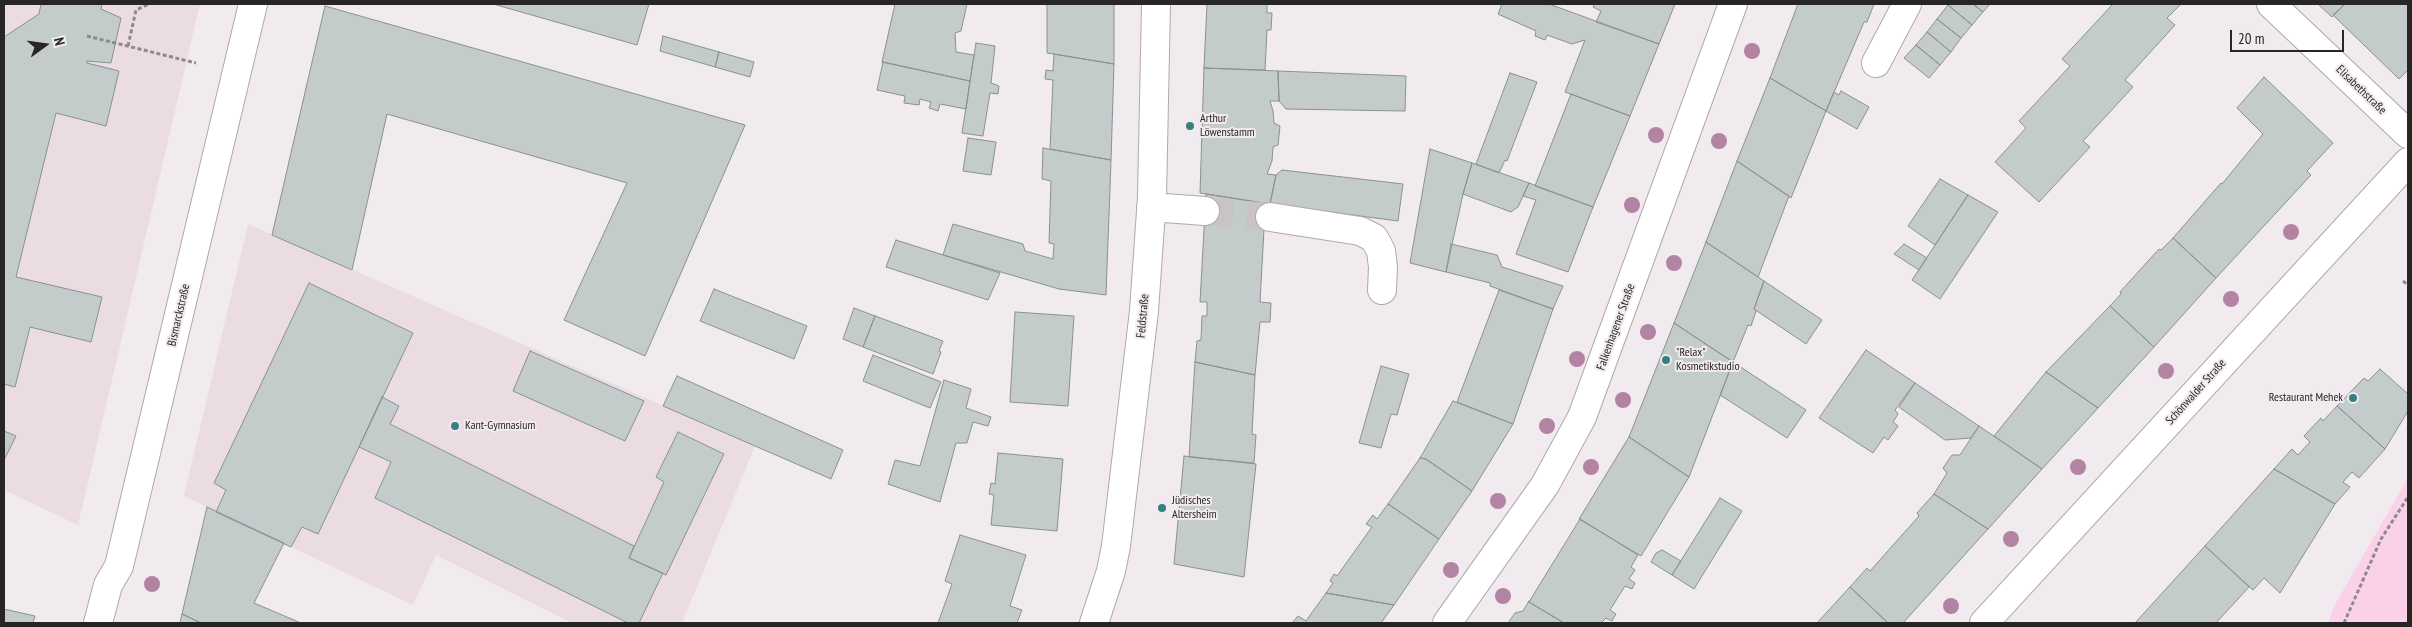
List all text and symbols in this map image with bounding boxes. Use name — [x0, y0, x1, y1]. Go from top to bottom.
north arrow — [20, 20, 70, 70]
scale bar — [2232, 20, 2346, 52]
text: 20 m — [2238, 29, 2264, 48]
text: N — [50, 36, 69, 47]
street label: Elisabethstraße — [2333, 62, 2389, 118]
place label: Arthur Löwenstamm — [1200, 112, 1255, 140]
marker: Arthur Löwenstamm — [1184, 120, 1196, 132]
street label: Bismarckstraße — [165, 282, 193, 348]
street label: Falkenhagener Straße — [1594, 282, 1638, 372]
street label: Feldstraße — [1134, 293, 1152, 339]
place label: "Relax" Kosmetikstudio — [1676, 346, 1740, 374]
marker: "Relax" Kosmetikstudio — [1660, 354, 1672, 366]
street label: Schönwalder Straße — [2163, 356, 2229, 428]
place label: Restaurant Mehek — [2269, 391, 2343, 405]
marker: Restaurant Mehek — [2347, 392, 2359, 404]
place label: Kant-Gymnasium — [465, 419, 535, 433]
marker: Kant-Gymnasium — [449, 420, 461, 432]
place label: Jüdisches Altersheim — [1172, 494, 1217, 522]
marker: Jüdisches Altersheim — [1156, 502, 1168, 514]

